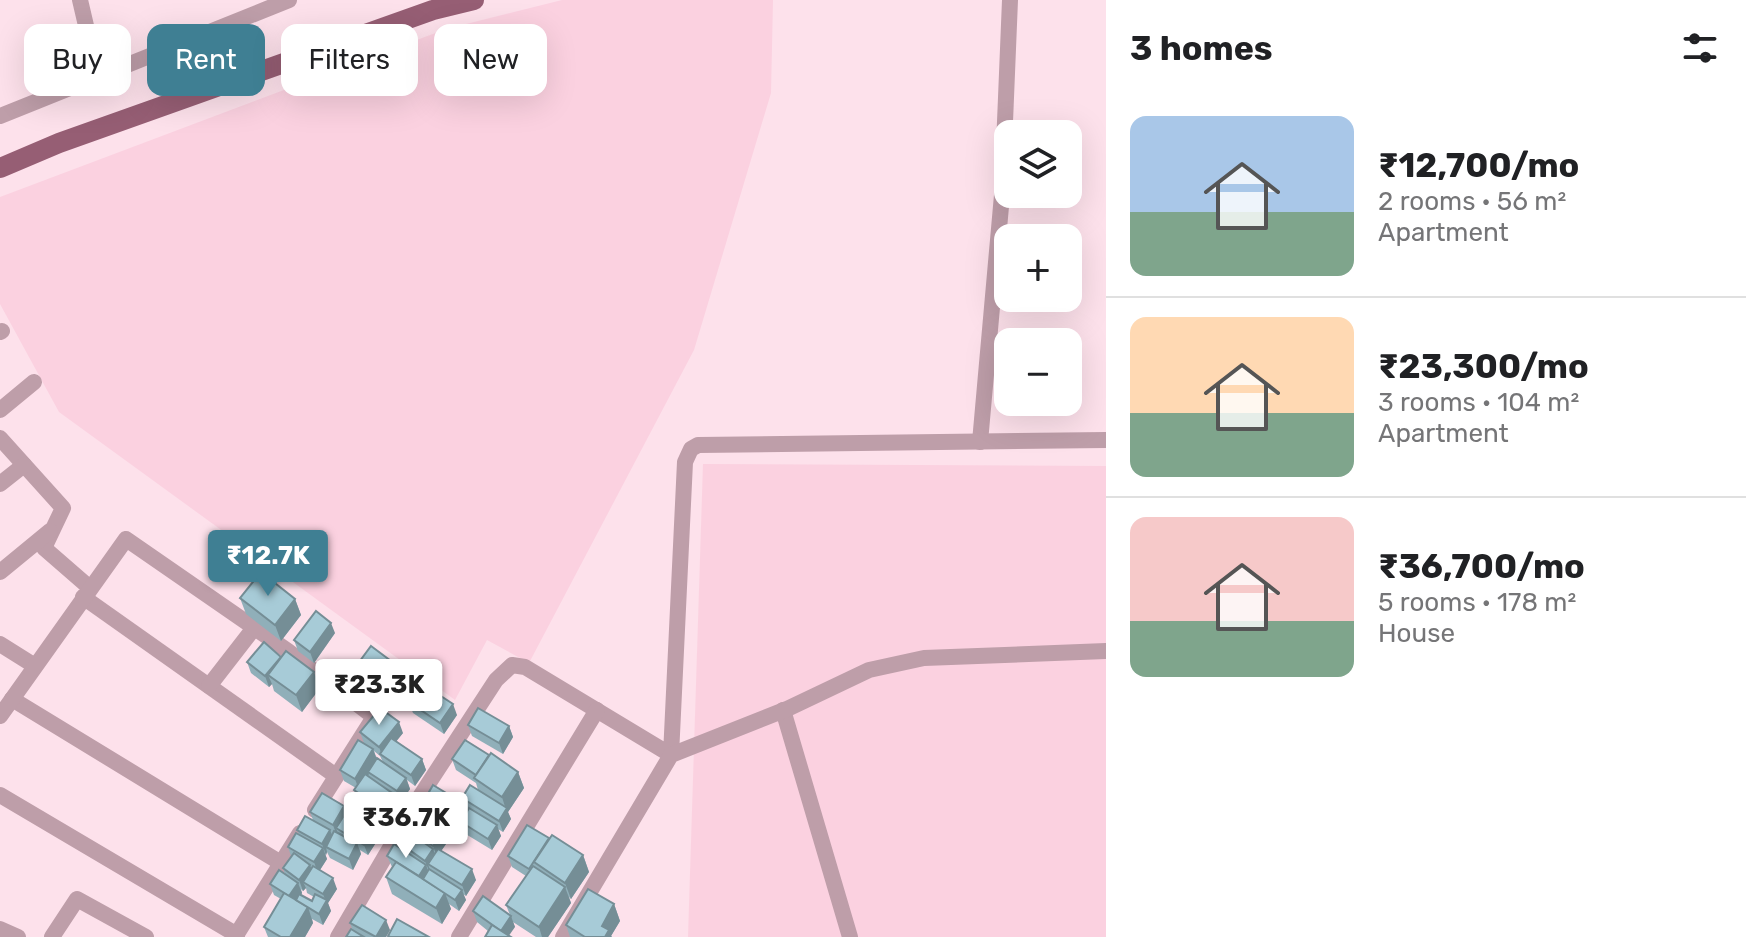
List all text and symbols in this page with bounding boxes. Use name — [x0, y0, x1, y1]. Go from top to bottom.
chip: Buy — [24, 24, 131, 96]
chip: Rent — [147, 24, 265, 96]
chip: Filters — [281, 24, 418, 96]
chip: New — [434, 24, 547, 96]
icon: filters — [1678, 26, 1722, 70]
text: 3 homes — [1130, 28, 1273, 69]
map controls — [994, 120, 1082, 416]
button: layers — [994, 120, 1082, 208]
text: ₹12,700/mo — [1378, 145, 1579, 186]
icon: home — [1194, 148, 1290, 244]
text: 2 rooms · 56 m² — [1378, 186, 1566, 217]
text: Apartment — [1378, 217, 1509, 248]
button: + — [994, 224, 1082, 312]
button: − — [994, 328, 1082, 416]
text: ₹23,300/mo — [1378, 346, 1589, 387]
icon: home — [1194, 349, 1290, 445]
text: 3 rooms · 104 m² — [1378, 387, 1579, 418]
text: Apartment — [1378, 418, 1509, 449]
pin: ₹12.7K — [203, 530, 333, 598]
text: ₹12.7K — [226, 540, 310, 571]
text: ₹36,700/mo — [1378, 546, 1585, 587]
icon: home — [1194, 549, 1290, 645]
text: 5 rooms · 178 m² — [1378, 587, 1576, 618]
text: House — [1378, 618, 1455, 649]
pin: ₹23.3K — [314, 659, 444, 727]
text: ₹23.3K — [333, 669, 425, 700]
pin: ₹36.7K — [341, 792, 471, 860]
text: ₹36.7K — [362, 802, 450, 833]

